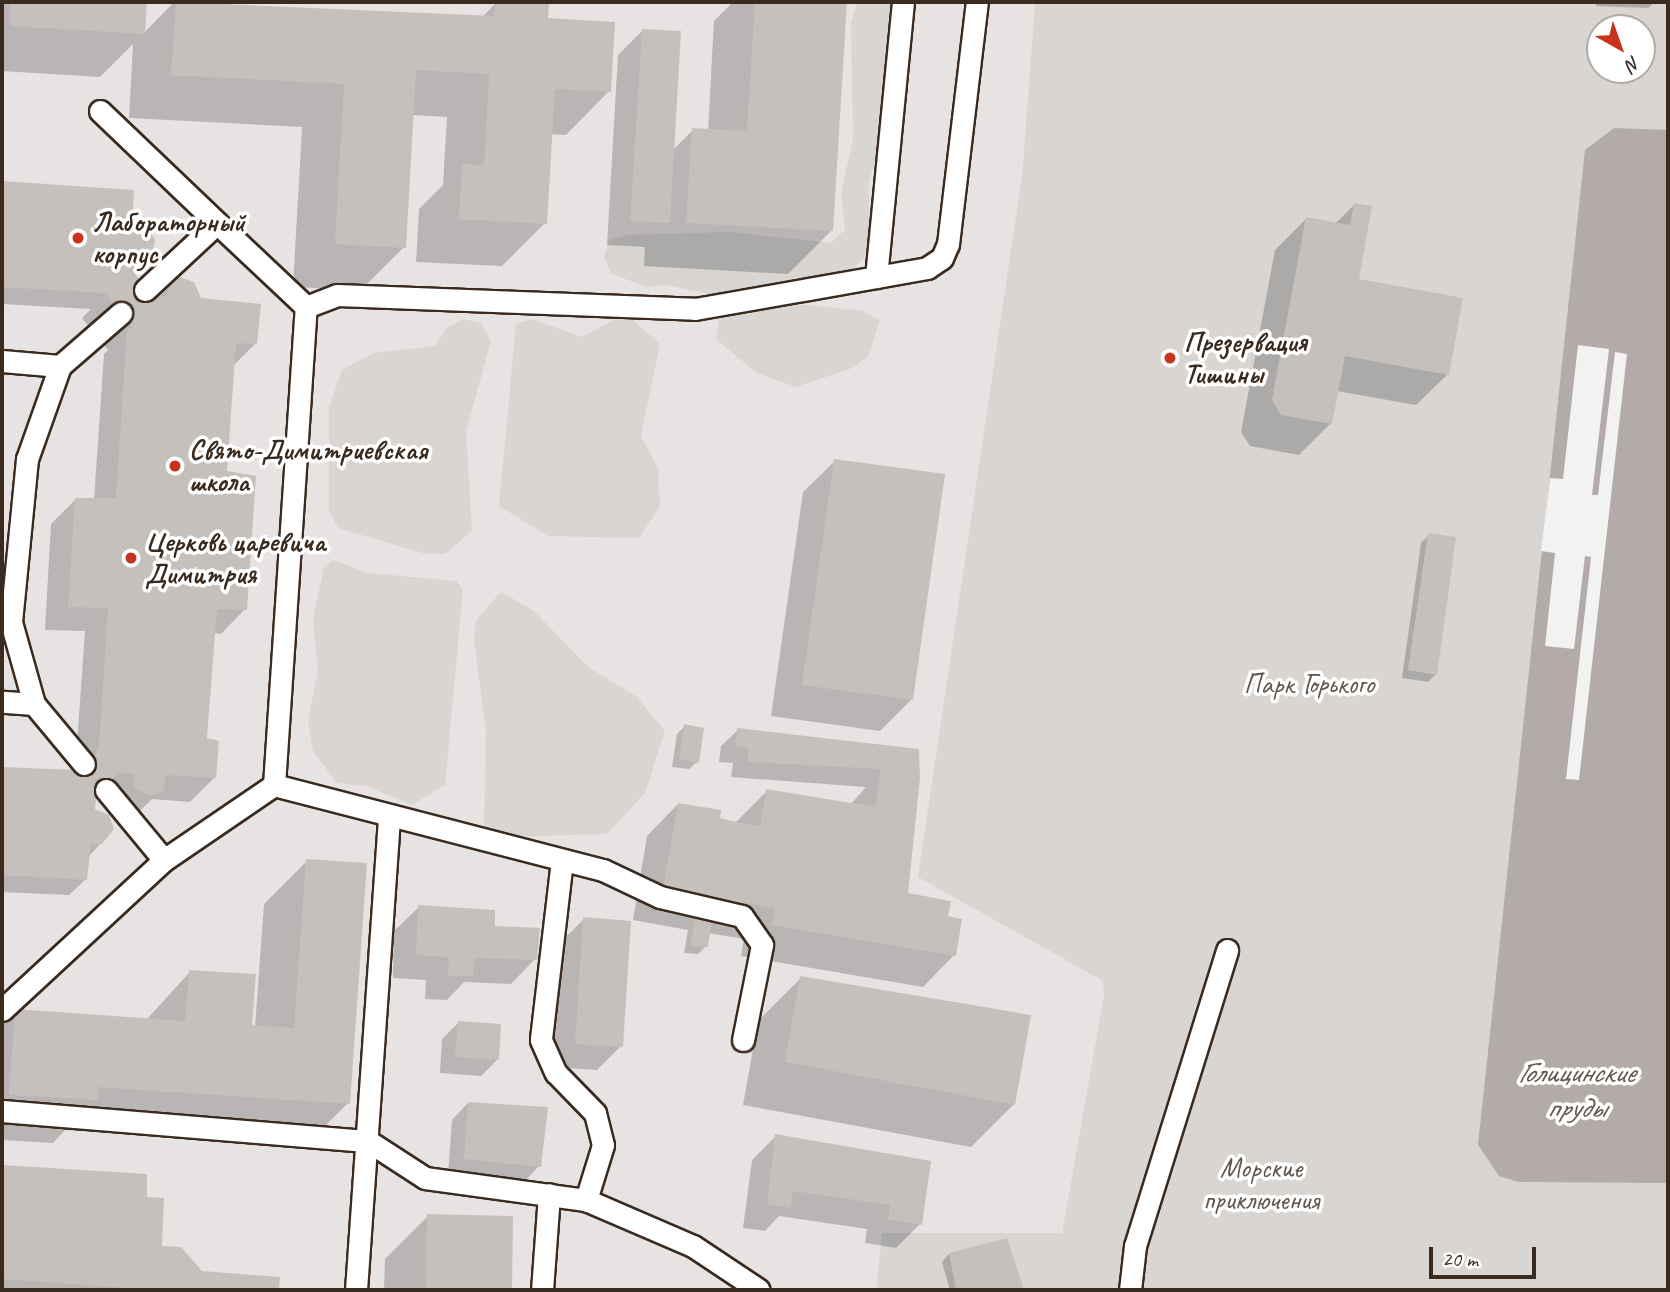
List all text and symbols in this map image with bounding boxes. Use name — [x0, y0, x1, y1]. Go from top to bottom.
north arrow — [1586, 14, 1656, 84]
text: N — [1621, 51, 1645, 77]
place label: Лабораторный корпус — [92, 205, 245, 271]
marker: Лабораторный корпус — [70, 230, 86, 246]
place label: Презервация Тишины — [1184, 325, 1307, 391]
marker: Презервация Тишины — [1162, 350, 1178, 366]
place label: Свято-Димитриевская школа — [189, 433, 428, 499]
marker: Свято-Димитриевская школа — [167, 458, 183, 474]
place label: Церковь царевича Димитрия — [145, 525, 322, 591]
marker: Церковь царевича Димитрия — [123, 550, 139, 566]
park label: Парк Горького — [1245, 667, 1373, 701]
water label: Голицинские пруды — [1518, 1054, 1634, 1124]
park label: Морские приключения — [1203, 1151, 1319, 1217]
scale bar — [1432, 1232, 1539, 1276]
text: 20 m — [1442, 1246, 1478, 1272]

